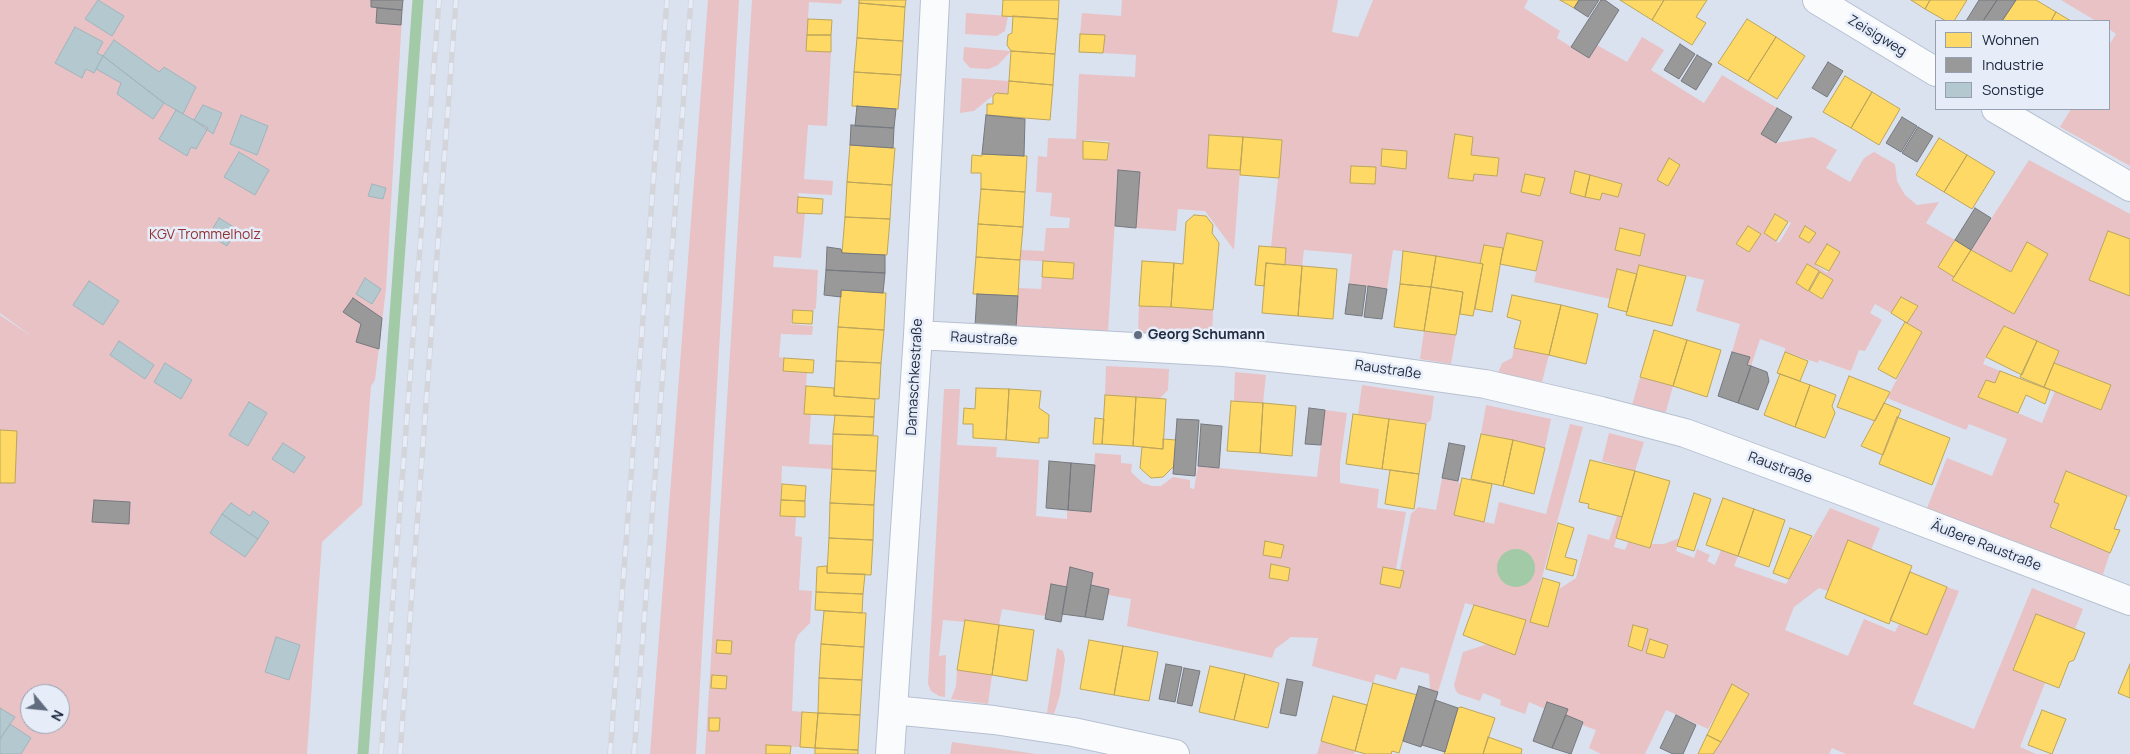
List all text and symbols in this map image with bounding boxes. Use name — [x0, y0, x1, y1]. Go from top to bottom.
street label: Zeisigweg — [1844, 12, 1910, 60]
legend — [1935, 20, 2110, 110]
text: Wohnen — [1982, 29, 2039, 50]
text: Industrie — [1982, 54, 2044, 75]
text: Sonstige — [1982, 79, 2044, 100]
park label: KGV Trommelholz — [149, 227, 261, 243]
street label: Damaschkestraße — [904, 318, 926, 436]
place label: Georg Schumann — [1148, 327, 1265, 343]
street label: Raustraße — [950, 329, 1018, 349]
marker: Georg Schumann — [1132, 329, 1144, 341]
street label: Raustraße — [1354, 357, 1422, 383]
street label: Raustraße — [1746, 449, 1814, 487]
street label: Äußere Raustraße — [1929, 517, 2043, 575]
north arrow — [20, 684, 70, 734]
text: N — [47, 707, 69, 725]

